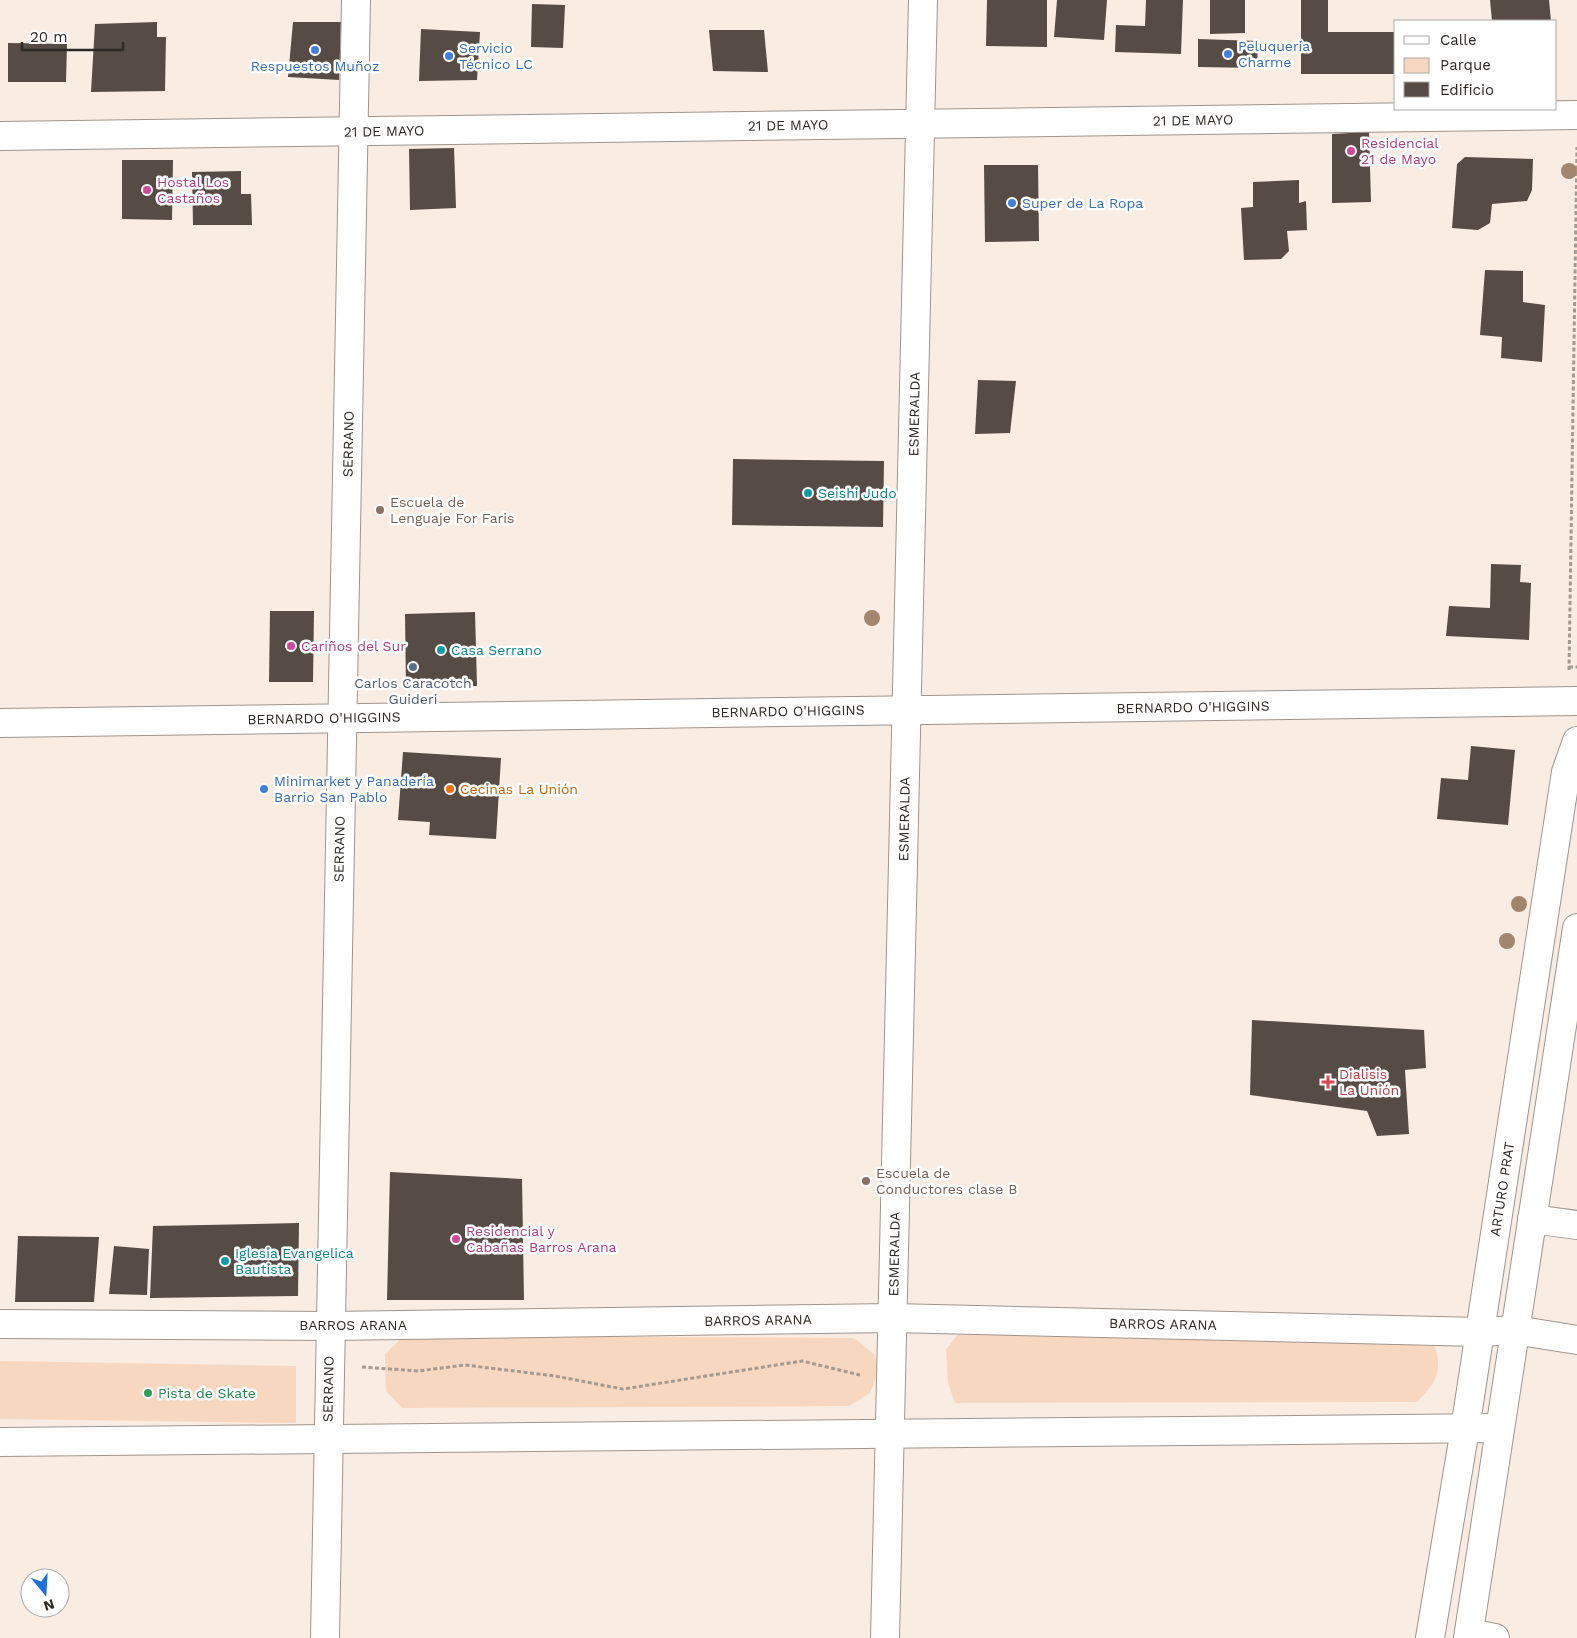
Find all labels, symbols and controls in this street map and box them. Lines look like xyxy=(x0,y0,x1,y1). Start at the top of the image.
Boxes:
scale bar xyxy=(22,20,124,52)
legend xyxy=(1394,20,1557,110)
text: 20 m xyxy=(30,28,68,46)
text: Calle xyxy=(1440,31,1477,49)
place label: Peluqueria Charme xyxy=(1238,38,1310,70)
place label: Servicio Técnico LC xyxy=(459,40,533,72)
marker: Respuestos Muñoz xyxy=(309,44,321,56)
marker: Peluqueria Charme xyxy=(1222,48,1234,60)
marker: Servicio Técnico LC xyxy=(443,50,455,62)
text: Parque xyxy=(1440,56,1491,74)
place label: Respuestos Muñoz xyxy=(251,58,379,74)
text: Edificio xyxy=(1440,81,1494,99)
street label: 21 DE MAYO xyxy=(1153,111,1233,129)
street label: 21 DE MAYO xyxy=(748,116,828,134)
street label: 21 DE MAYO xyxy=(344,122,424,140)
place label: Residencial 21 de Mayo xyxy=(1361,135,1439,167)
marker: Residencial 21 de Mayo xyxy=(1345,145,1357,157)
place label: Hostal Los Castaños xyxy=(157,174,229,206)
marker: Hostal Los Castaños xyxy=(141,184,153,196)
place label: Super de La Ropa xyxy=(1022,195,1143,211)
marker: Super de La Ropa xyxy=(1006,197,1018,209)
street label: ESMERALDA xyxy=(905,371,923,457)
street label: SERRANO xyxy=(339,411,357,477)
place label: Seishi Judo xyxy=(818,485,897,501)
marker: Seishi Judo xyxy=(802,487,814,499)
place label: Escuela de Lenguaje For Faris xyxy=(390,494,514,526)
marker: Escuela de Lenguaje For Faris xyxy=(374,504,386,516)
place label: Cariños del Sur xyxy=(301,638,406,654)
marker: Cariños del Sur xyxy=(285,640,297,652)
place label: Casa Serrano xyxy=(451,642,542,658)
marker: Casa Serrano xyxy=(435,644,447,656)
marker: Carlos Caracotch Guideri xyxy=(407,661,419,673)
place label: Carlos Caracotch Guideri xyxy=(354,675,472,707)
street label: BERNARDO O'HIGGINS xyxy=(1116,698,1270,716)
street label: BERNARDO O'HIGGINS xyxy=(711,702,865,720)
street label: BERNARDO O'HIGGINS xyxy=(247,709,401,727)
place label: Minimarket y Panadería Barrio San Pablo xyxy=(274,773,434,805)
street label: ESMERALDA xyxy=(895,776,913,862)
place label: Cecinas La Unión xyxy=(460,781,578,797)
marker: Minimarket y Panadería Barrio San Pablo xyxy=(258,783,270,795)
marker: Cecinas La Unión xyxy=(444,783,456,795)
street label: SERRANO xyxy=(330,816,348,882)
place label: Dialisis La Unión xyxy=(1339,1066,1399,1098)
marker: Dialisis La Unión xyxy=(1321,1075,1335,1089)
street label: ARTURO PRAT xyxy=(1487,1140,1517,1237)
place label: Escuela de Conductores clase B xyxy=(876,1165,1017,1197)
marker: Escuela de Conductores clase B xyxy=(860,1175,872,1187)
street label: ESMERALDA xyxy=(885,1211,903,1297)
place label: Residencial y Cabañas Barros Arana xyxy=(466,1223,617,1255)
marker: Residencial y Cabañas Barros Arana xyxy=(450,1233,462,1245)
place label: Iglesia Evangelica Bautista xyxy=(235,1245,354,1277)
marker: Iglesia Evangelica Bautista xyxy=(219,1255,231,1267)
street label: BARROS ARANA xyxy=(704,1311,812,1329)
street label: BARROS ARANA xyxy=(1109,1315,1217,1333)
street label: BARROS ARANA xyxy=(299,1317,407,1333)
street label: SERRANO xyxy=(319,1356,337,1422)
place label: Pista de Skate xyxy=(158,1385,256,1401)
marker: Pista de Skate xyxy=(142,1387,154,1399)
north arrow xyxy=(20,1568,70,1618)
text: N xyxy=(42,1596,56,1615)

